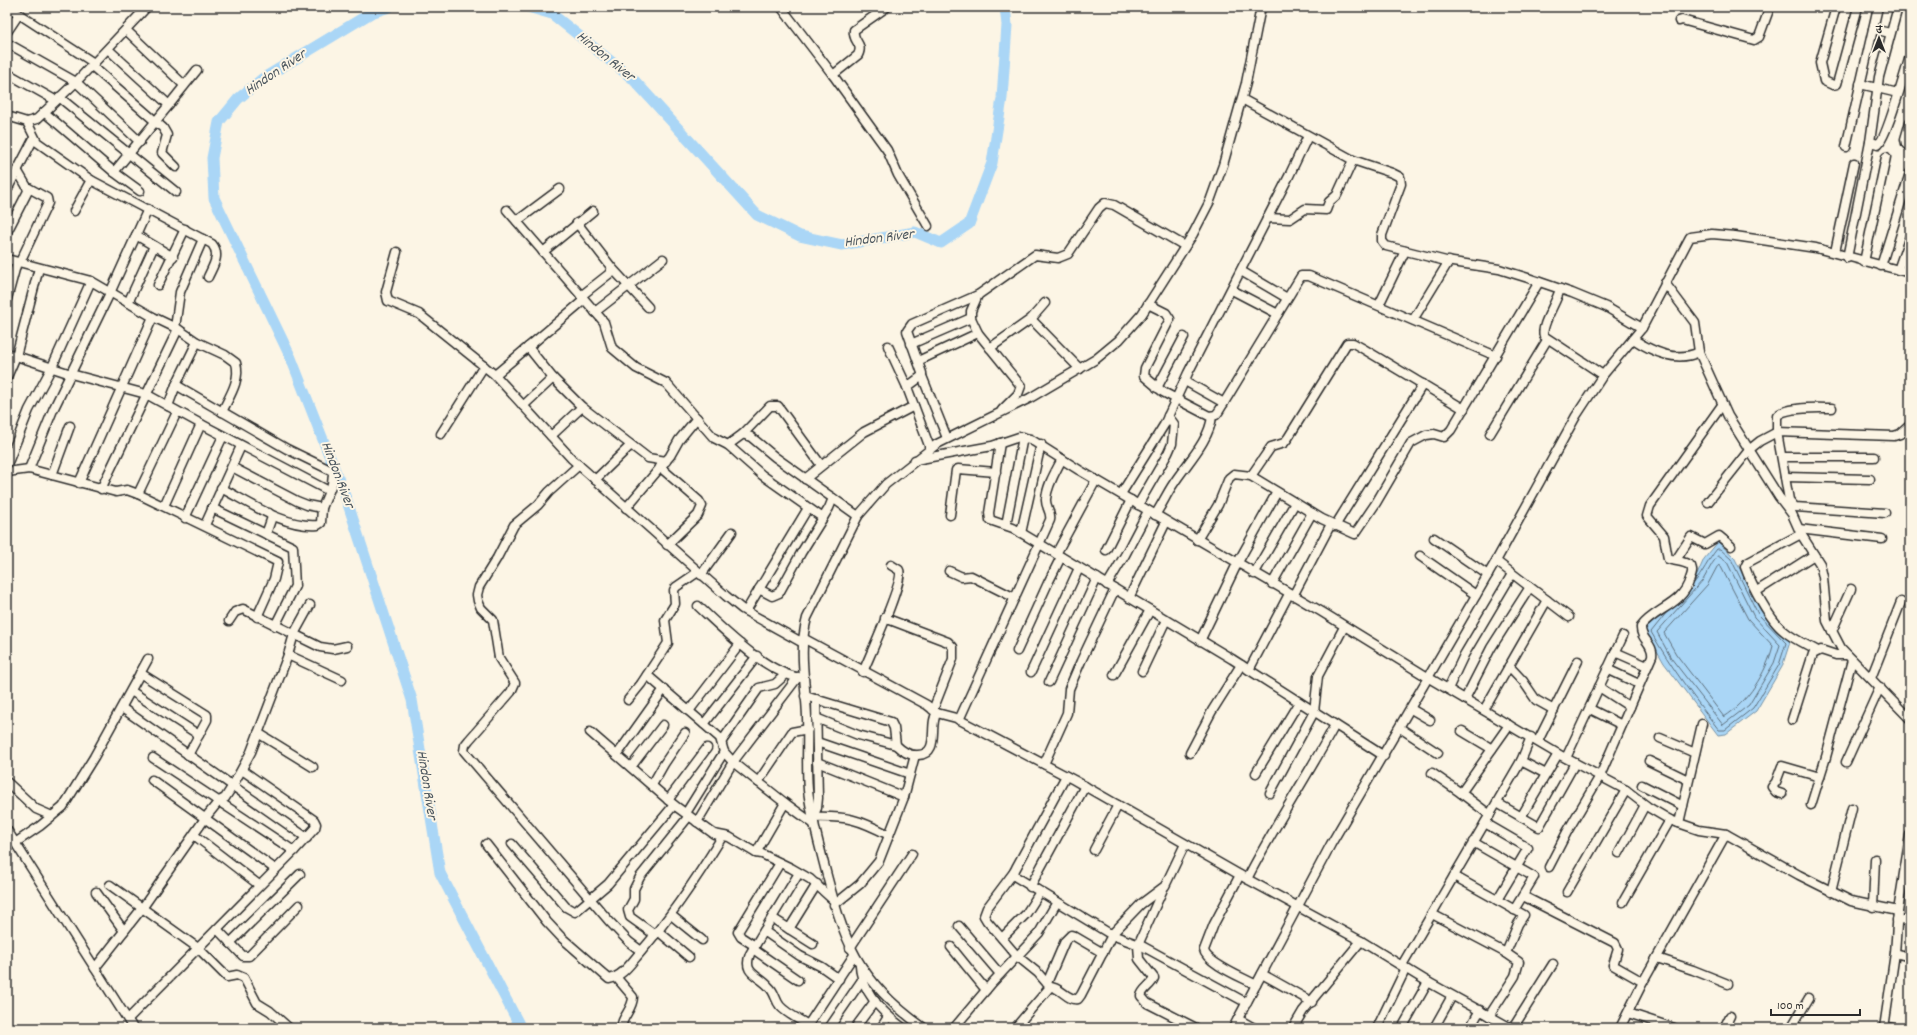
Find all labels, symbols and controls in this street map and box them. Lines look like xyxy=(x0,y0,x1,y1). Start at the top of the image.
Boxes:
north arrow xyxy=(1859,18,1899,58)
text: उ xyxy=(1875,22,1883,38)
water label: Hindon River xyxy=(571,26,640,88)
water label: Hindon River xyxy=(241,44,312,102)
water label: Hindon River xyxy=(843,224,916,254)
water label: Hindon River xyxy=(314,438,360,513)
water label: Hindon River xyxy=(410,749,443,823)
scale bar xyxy=(1771,991,1860,1017)
text: 100 m xyxy=(1777,998,1804,1015)

